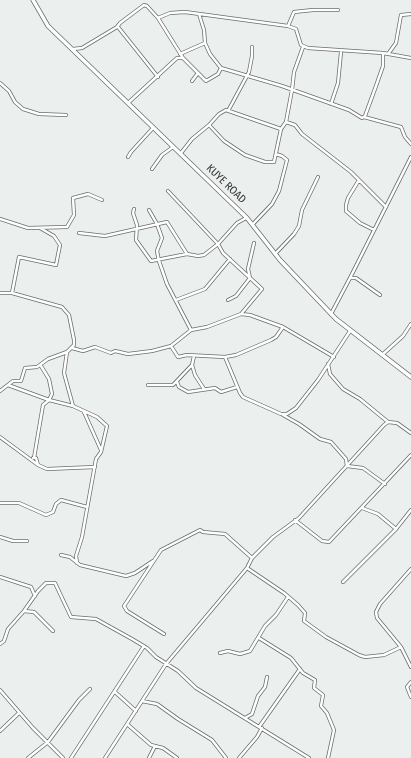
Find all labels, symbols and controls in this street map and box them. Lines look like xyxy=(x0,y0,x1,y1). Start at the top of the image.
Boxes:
street label: KUYE ROAD xyxy=(203,162,249,206)

